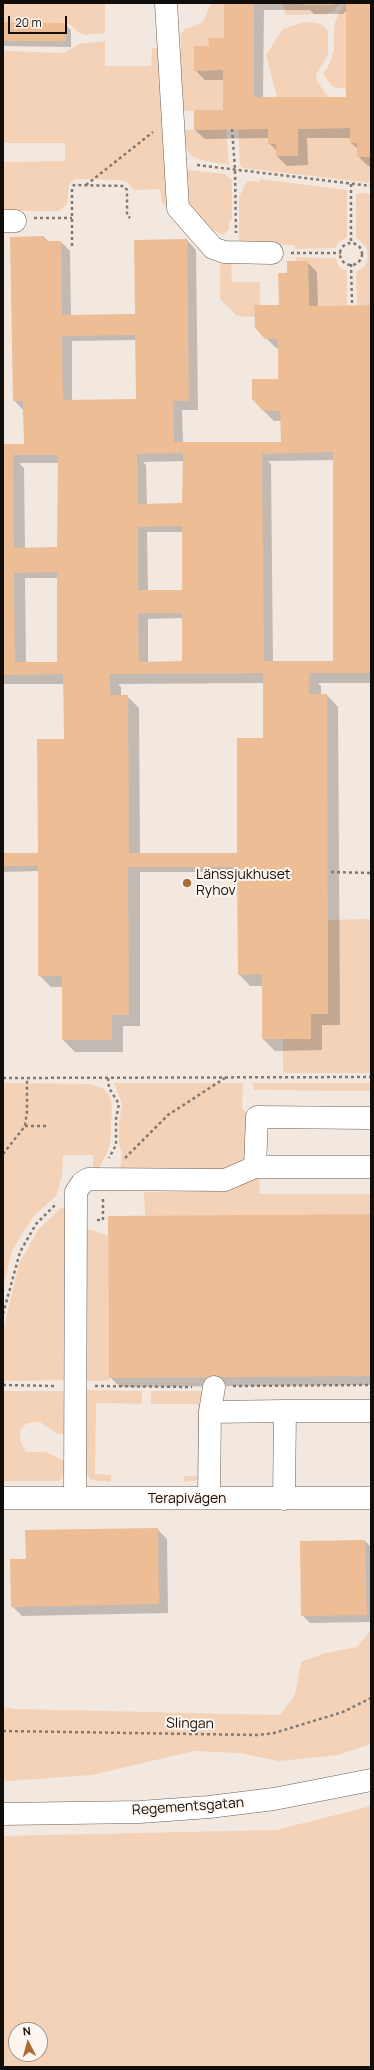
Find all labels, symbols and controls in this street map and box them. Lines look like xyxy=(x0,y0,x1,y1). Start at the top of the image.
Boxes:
scale bar xyxy=(10,8,69,34)
text: 20 m xyxy=(15,14,42,31)
place label: Länssjukhuset Ryhov xyxy=(196,867,290,900)
marker: Länssjukhuset Ryhov xyxy=(181,877,193,889)
street label: Terapivägen xyxy=(148,1491,226,1507)
street label: Slingan xyxy=(166,1715,214,1733)
street label: Regementsgatan xyxy=(131,1795,245,1819)
north arrow xyxy=(8,2022,48,2062)
text: N xyxy=(22,2023,32,2038)

